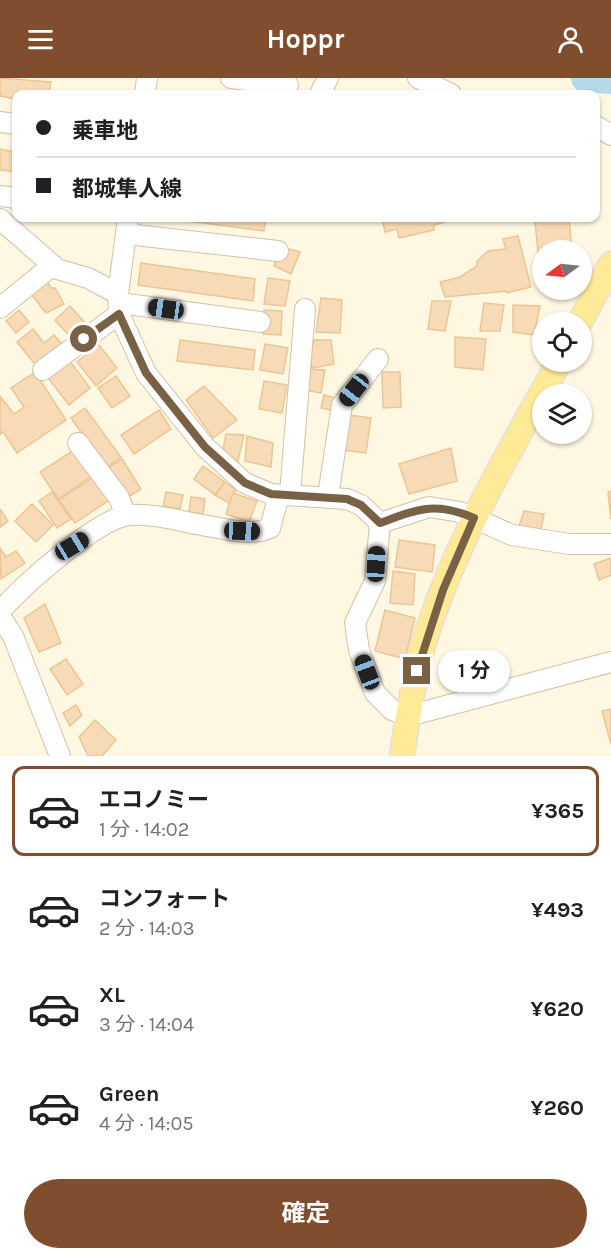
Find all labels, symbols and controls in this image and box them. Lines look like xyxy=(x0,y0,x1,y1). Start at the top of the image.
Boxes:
icon: menu xyxy=(24,23,57,56)
text: Hoppr xyxy=(267,23,344,55)
icon: person xyxy=(554,23,587,56)
text: 乗車地 xyxy=(72,118,138,144)
text: 都城隼人線 xyxy=(72,176,182,202)
north arrow xyxy=(532,240,592,300)
map controls xyxy=(532,240,592,444)
car xyxy=(147,298,185,320)
button: locate xyxy=(532,312,592,372)
route start xyxy=(70,325,97,352)
car xyxy=(336,370,372,410)
button: layers xyxy=(532,384,592,444)
car xyxy=(224,521,260,541)
car xyxy=(52,529,92,563)
car xyxy=(366,546,386,582)
callout: 1 分 xyxy=(438,650,510,692)
car xyxy=(352,652,382,692)
route end xyxy=(403,657,430,684)
text: 1 分 xyxy=(458,659,490,682)
icon: car xyxy=(27,784,81,838)
text: エコノミー xyxy=(99,787,209,813)
text: ¥365 xyxy=(531,798,584,824)
text: 1 分 · 14:02 xyxy=(99,818,189,841)
icon: car xyxy=(27,883,81,937)
text: コンフォート xyxy=(99,886,230,912)
text: ¥493 xyxy=(531,897,584,923)
text: 2 分 · 14:03 xyxy=(99,917,194,940)
icon: car xyxy=(27,982,81,1036)
text: XL xyxy=(99,982,125,1008)
text: ¥620 xyxy=(531,996,584,1022)
text: 3 分 · 14:04 xyxy=(99,1013,194,1036)
icon: car xyxy=(27,1081,81,1135)
text: Green xyxy=(99,1081,160,1107)
text: ¥260 xyxy=(531,1095,584,1121)
text: 4 分 · 14:05 xyxy=(99,1112,194,1135)
button: 確定 xyxy=(24,1179,587,1248)

